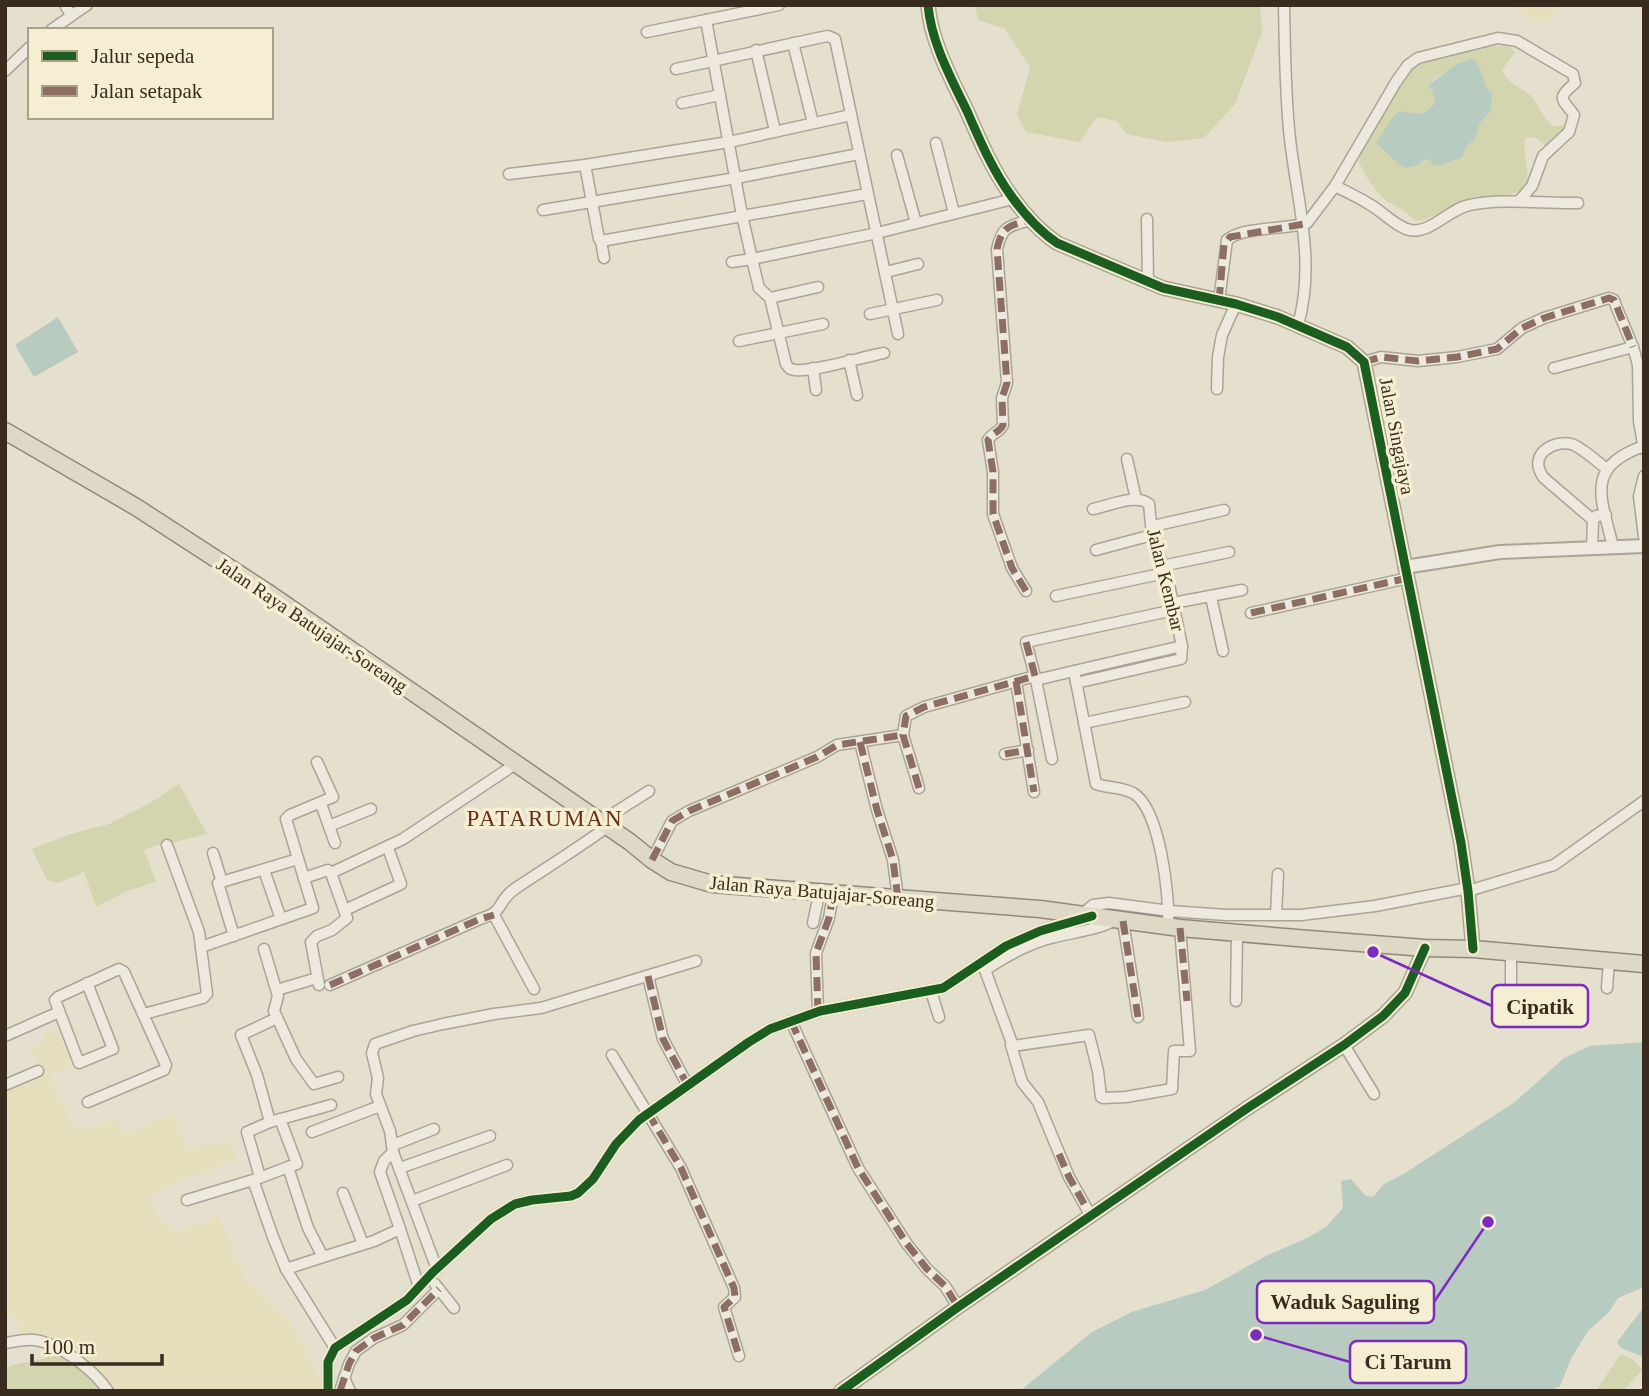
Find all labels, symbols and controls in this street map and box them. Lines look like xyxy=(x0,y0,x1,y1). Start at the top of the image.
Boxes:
legend xyxy=(28,28,273,119)
text: Jalur sepeda xyxy=(91,44,195,68)
text: Jalan setapak xyxy=(91,79,203,103)
street label: Jalan Singajaya xyxy=(1375,376,1419,497)
street label: Jalan Kembar xyxy=(1143,527,1189,634)
street label: Jalan Raya Batujajar-Soreang xyxy=(213,553,412,697)
district label: PATARUMAN xyxy=(466,806,624,831)
street label: Jalan Raya Batujajar-Soreang xyxy=(709,872,936,912)
callout: Cipatik xyxy=(1492,985,1588,1027)
text: Cipatik xyxy=(1506,995,1574,1019)
callout: Waduk Saguling xyxy=(1257,1281,1434,1323)
text: Waduk Saguling xyxy=(1271,1290,1420,1314)
scale bar xyxy=(32,1322,161,1366)
text: 100 m xyxy=(42,1335,95,1359)
callout: Ci Tarum xyxy=(1350,1341,1466,1383)
text: Ci Tarum xyxy=(1365,1350,1452,1374)

